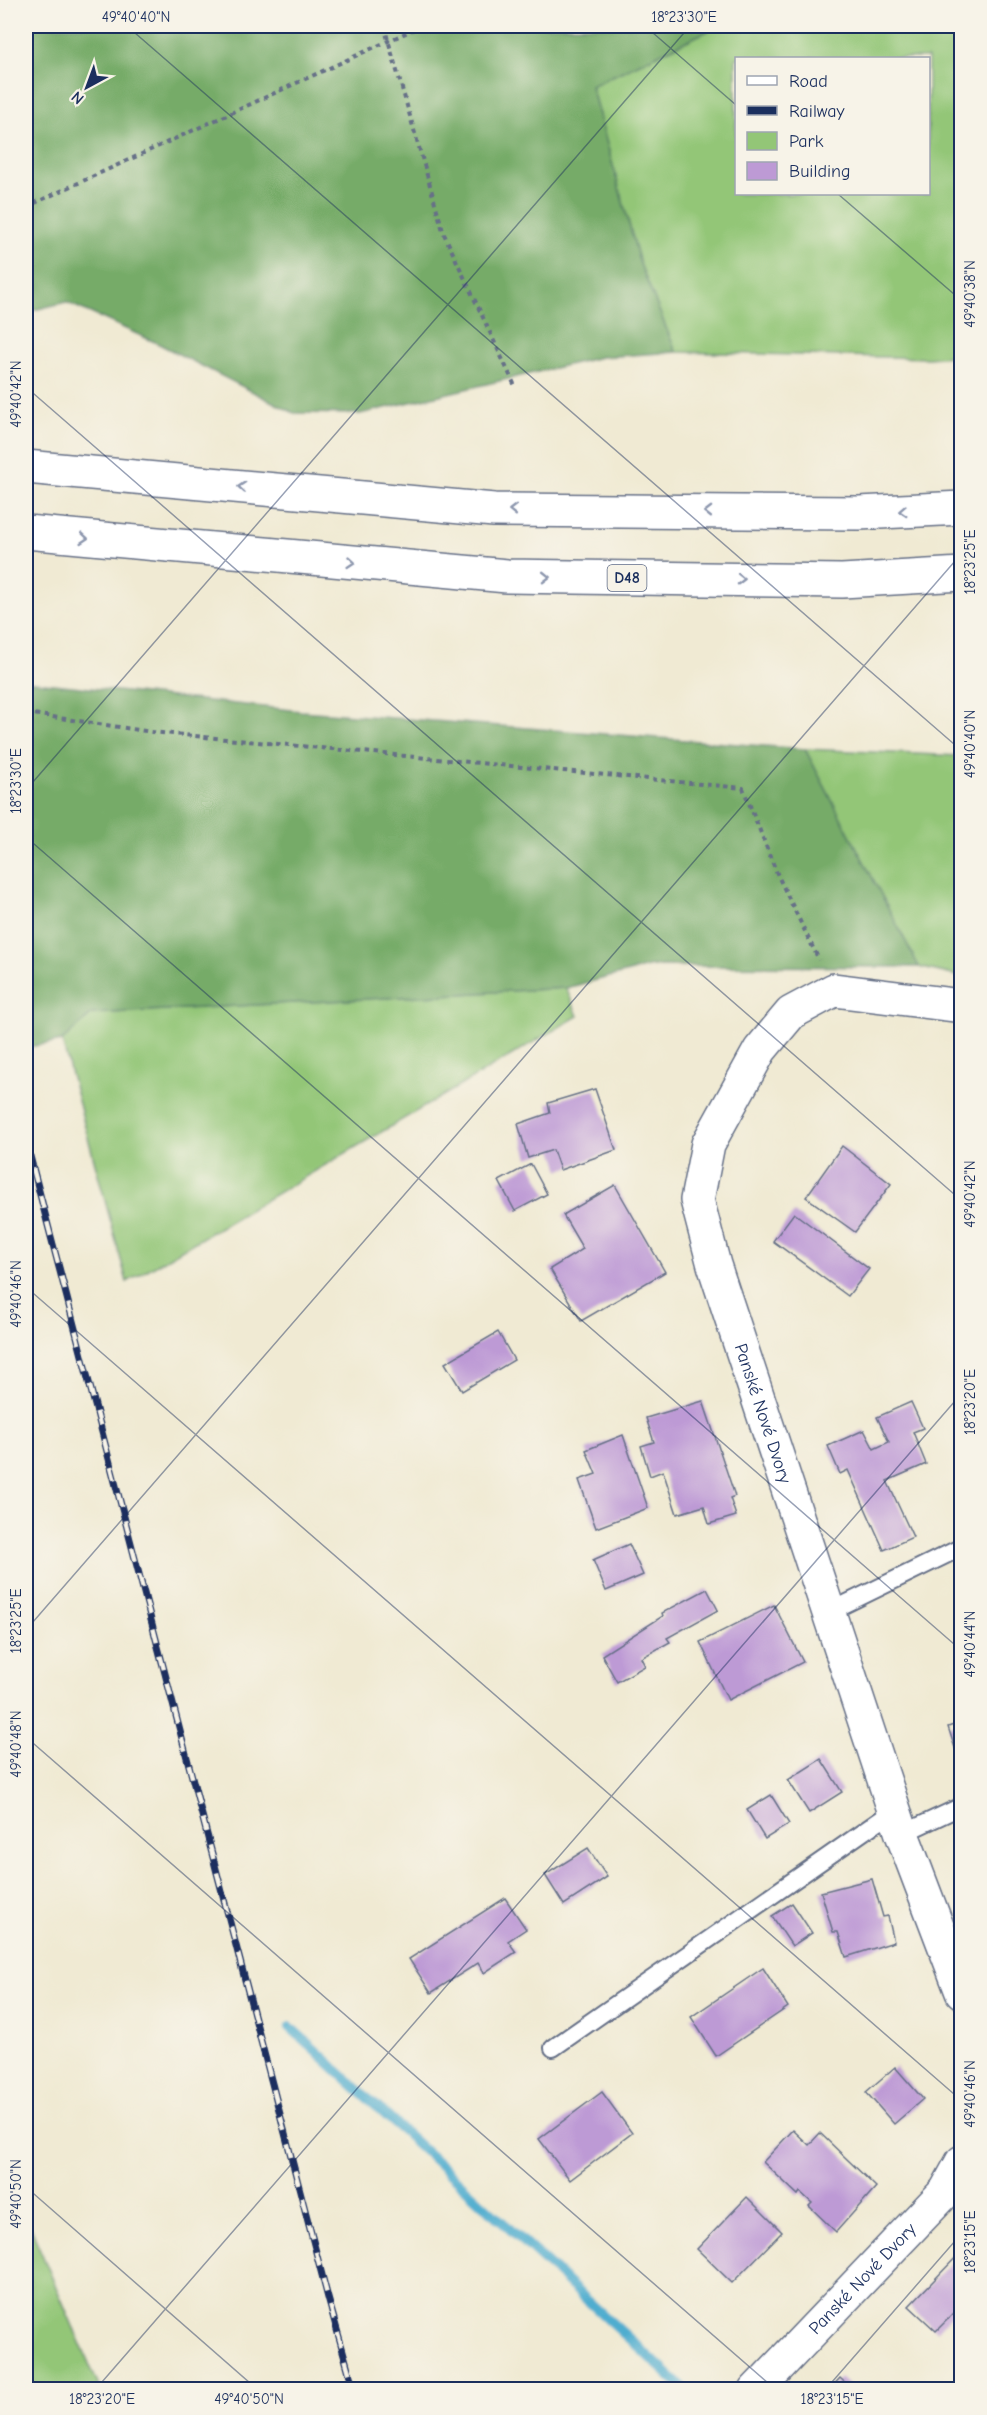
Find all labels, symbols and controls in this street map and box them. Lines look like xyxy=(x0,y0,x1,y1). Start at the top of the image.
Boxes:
text: 49°40'40"N xyxy=(102,8,170,26)
text: 18°23'30"E xyxy=(651,8,717,26)
north arrow xyxy=(57,57,117,117)
legend xyxy=(735,57,930,195)
text: Road xyxy=(789,71,828,92)
text: N xyxy=(68,87,88,108)
text: Railway xyxy=(789,101,846,122)
text: Park xyxy=(789,131,824,152)
text: Building xyxy=(789,161,851,182)
text: 49°40'38"N xyxy=(961,260,979,328)
text: 49°40'42"N xyxy=(7,360,25,428)
one-way arrow xyxy=(238,481,247,494)
one-way arrow xyxy=(509,504,518,516)
one-way arrow xyxy=(899,504,908,517)
one-way arrow xyxy=(704,506,713,518)
text: 18°23'25"E xyxy=(961,530,979,594)
one-way arrow xyxy=(79,531,88,544)
one-way arrow xyxy=(347,555,356,568)
road number: D48 xyxy=(608,565,646,591)
one-way arrow xyxy=(541,570,550,583)
one-way arrow xyxy=(736,573,745,585)
text: 49°40'40"N xyxy=(961,710,979,778)
text: 18°23'30"E xyxy=(7,748,25,814)
text: 49°40'42"N xyxy=(961,1160,979,1228)
text: 49°40'46"N xyxy=(7,1260,25,1328)
street label: Panské Nové Dvory xyxy=(730,1341,796,1487)
text: 18°23'20"E xyxy=(961,1369,979,1435)
text: 18°23'25"E xyxy=(7,1589,25,1653)
text: 49°40'44"N xyxy=(961,1611,979,1677)
text: 49°40'48"N xyxy=(7,1710,25,1778)
text: 49°40'46"N xyxy=(961,2060,979,2128)
text: 49°40'50"N xyxy=(7,2159,25,2229)
text: 18°23'15"E xyxy=(961,2211,979,2274)
street label: Panské Nové Dvory xyxy=(804,2218,921,2339)
text: 18°23'20"E xyxy=(69,2390,135,2408)
text: 49°40'50"N xyxy=(214,2390,284,2408)
text: 18°23'15"E xyxy=(801,2390,864,2408)

